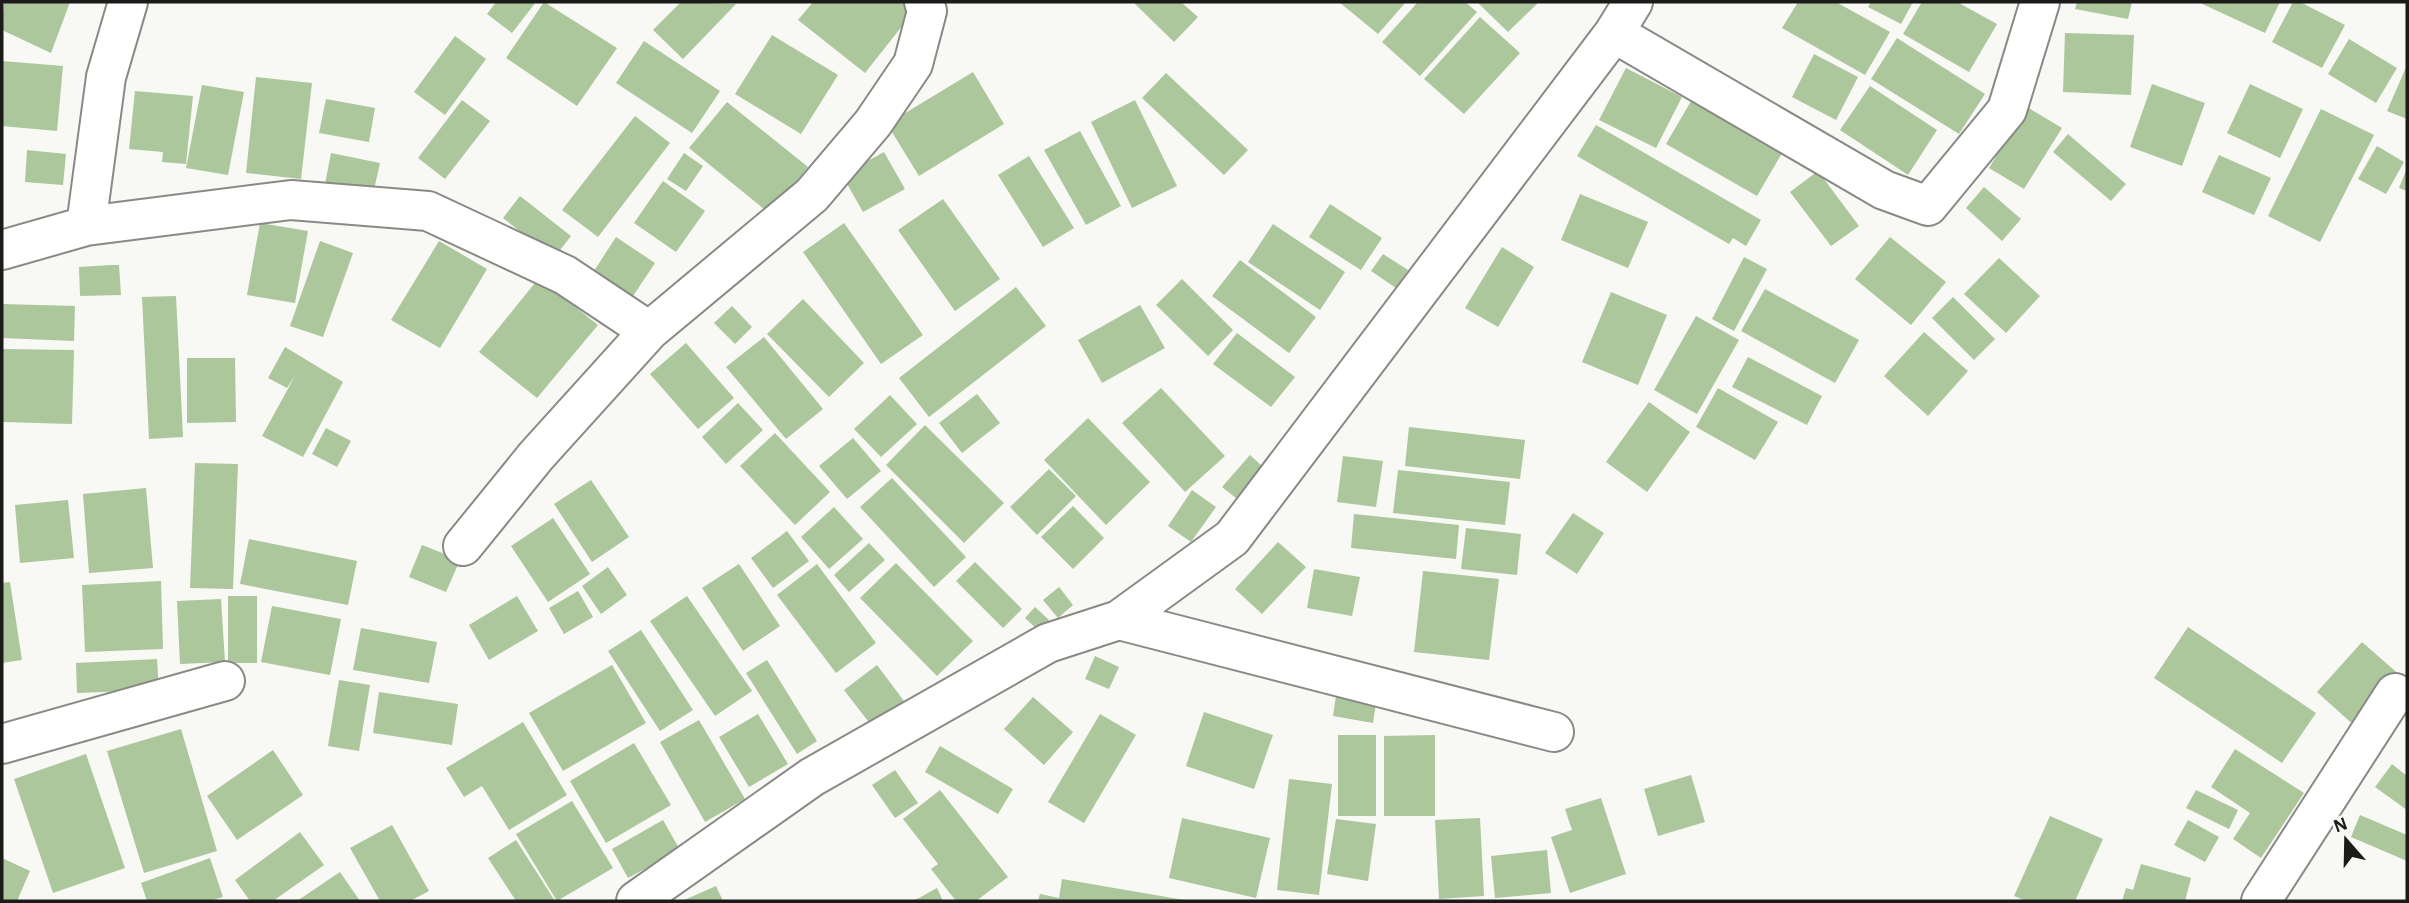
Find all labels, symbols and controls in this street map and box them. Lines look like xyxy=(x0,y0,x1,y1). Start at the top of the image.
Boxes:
north arrow xyxy=(2311,805,2381,875)
text: N xyxy=(2331,814,2350,837)

